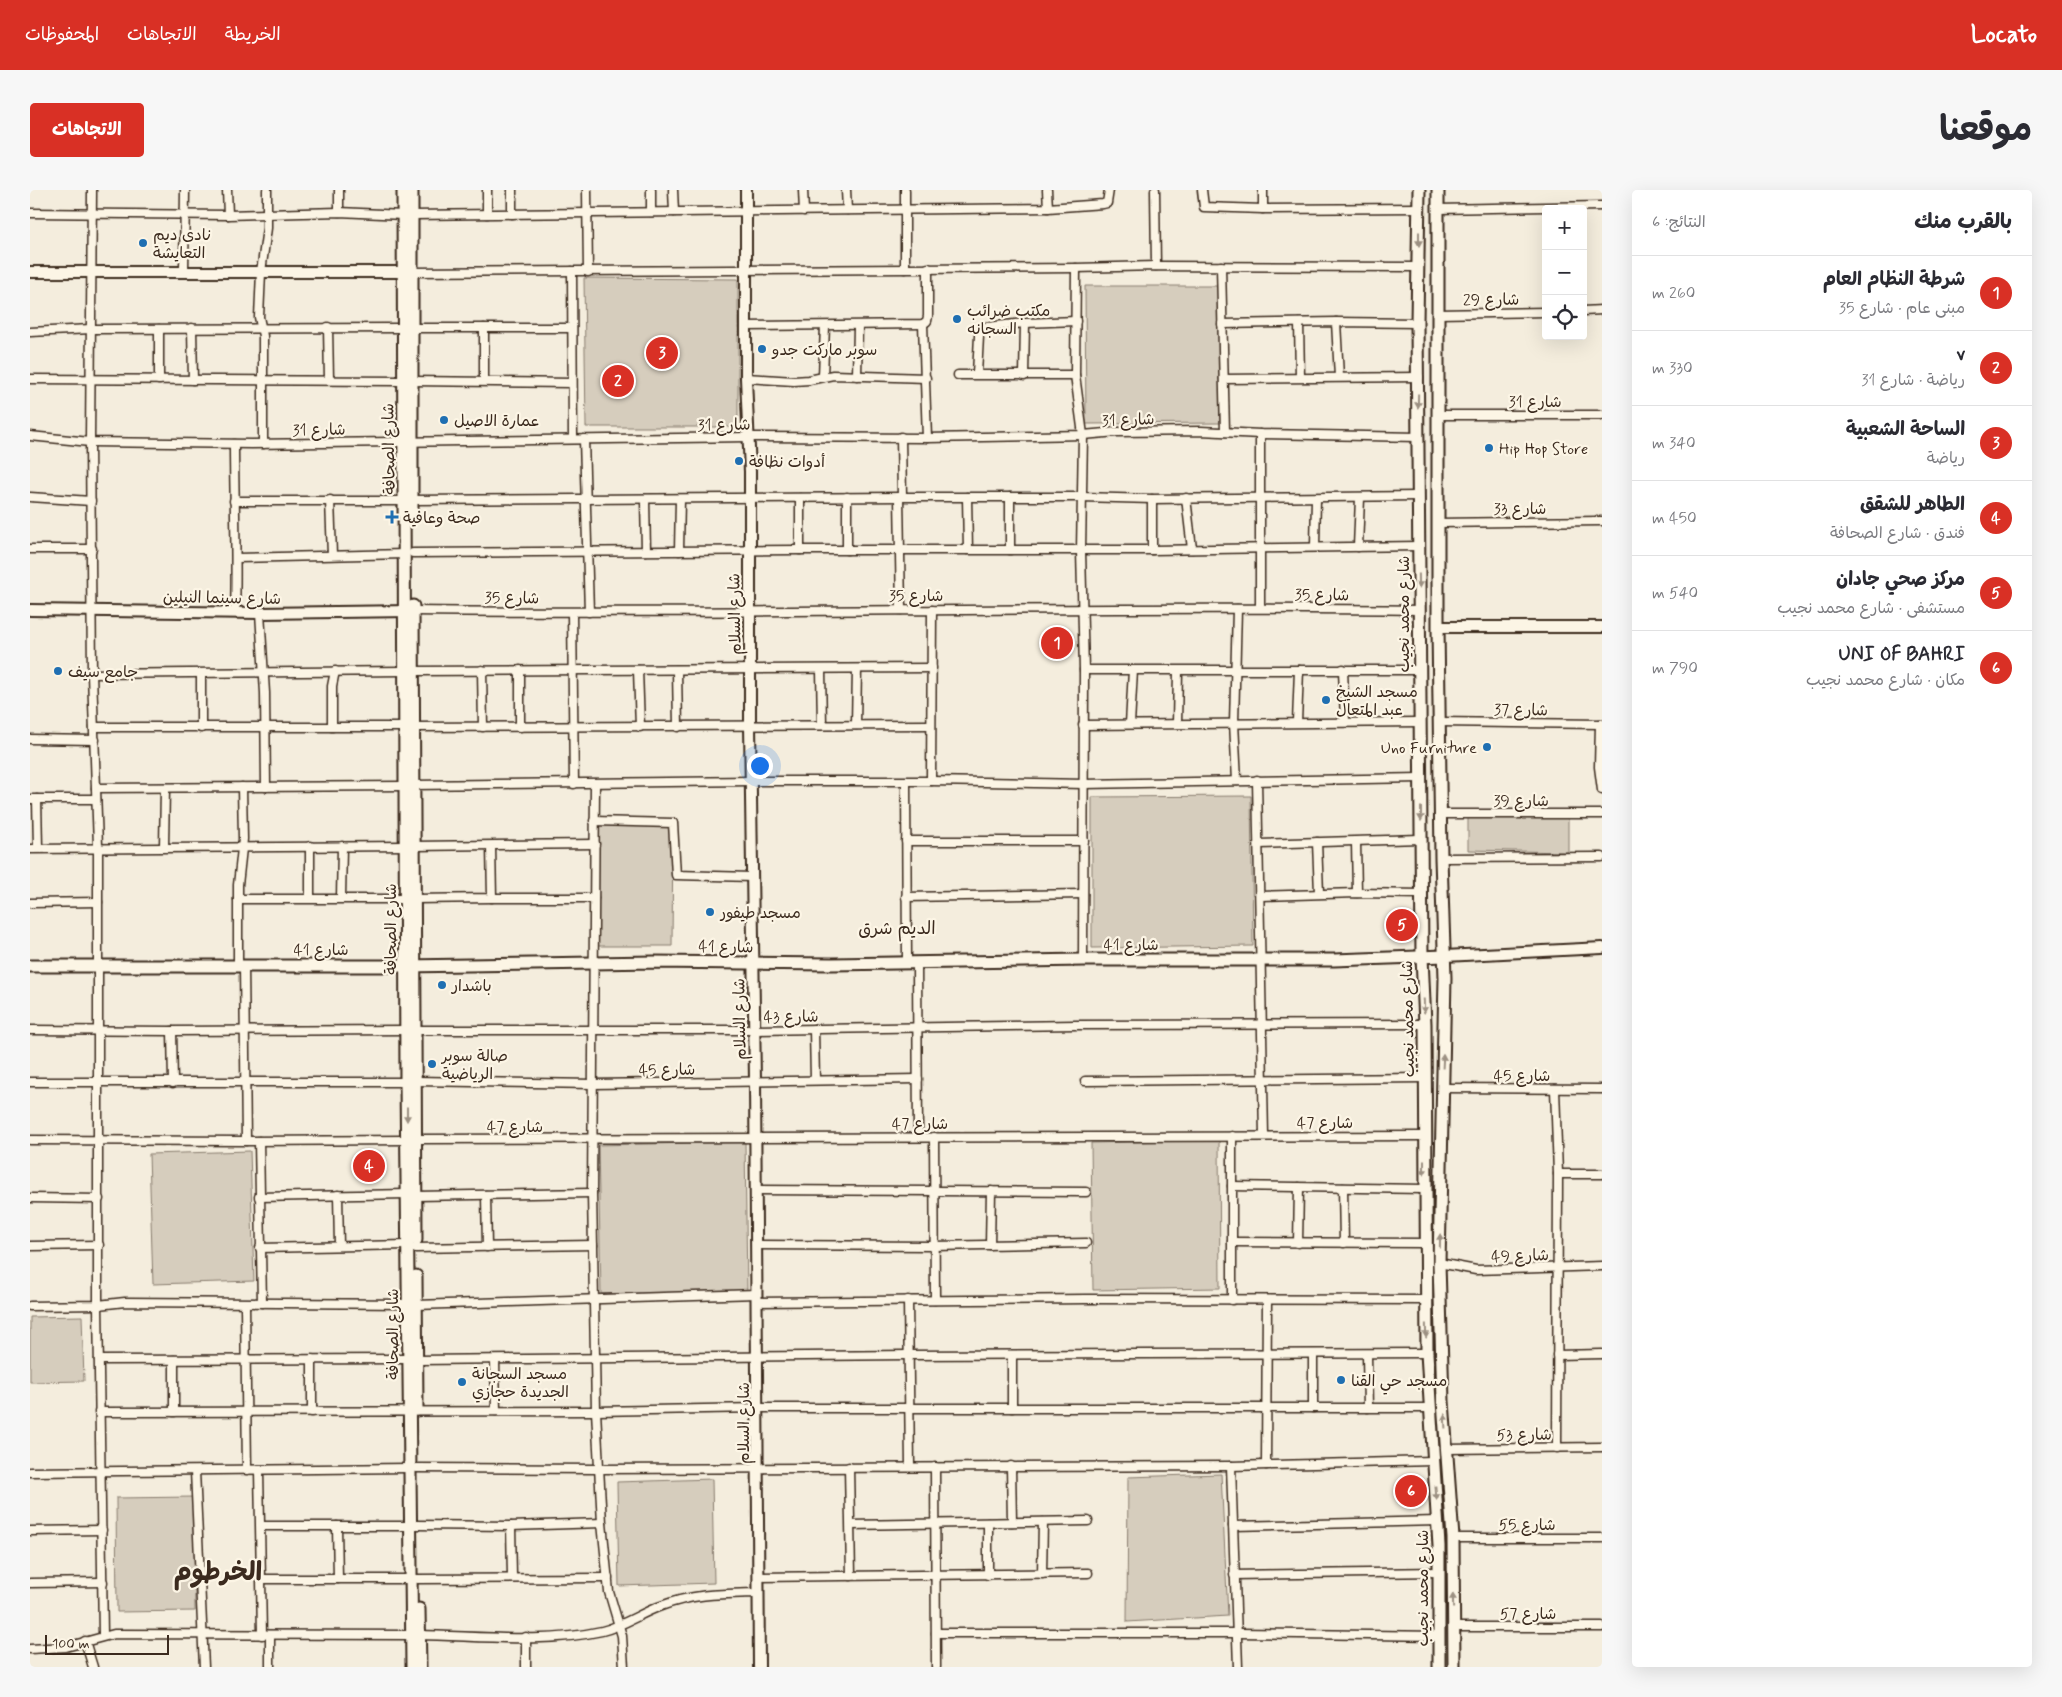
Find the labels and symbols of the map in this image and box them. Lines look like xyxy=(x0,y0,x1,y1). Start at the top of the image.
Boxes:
place label: نادى ديم التعايشة xyxy=(153,225,212,264)
one-way arrow xyxy=(1415,231,1423,247)
marker: نادى ديم التعايشة xyxy=(137,237,149,249)
street label: شارع 29 xyxy=(1463,290,1519,311)
place label: مكتب ضرائب السجانه xyxy=(967,301,1050,340)
marker: مكتب ضرائب السجانه xyxy=(951,313,963,325)
pin: 3 xyxy=(646,334,678,372)
place label: سوبر ماركت جدو xyxy=(771,340,877,361)
marker: سوبر ماركت جدو xyxy=(756,343,768,355)
pin: 2 xyxy=(602,362,634,400)
street label: شارع 31 xyxy=(1508,392,1562,413)
one-way arrow xyxy=(1414,393,1422,409)
street label: شارع الصحافة xyxy=(378,403,401,495)
street label: شارع 31 xyxy=(1101,409,1155,432)
place label: عمارة الاصيل xyxy=(454,411,540,432)
marker: عمارة الاصيل xyxy=(438,414,450,426)
street label: شارع 31 xyxy=(697,415,751,436)
street label: شارع 31 xyxy=(292,420,346,441)
place label: Hip Hop Store xyxy=(1499,439,1588,460)
marker: Hip Hop Store xyxy=(1483,442,1495,454)
place label: أدوات نظافة xyxy=(749,452,825,473)
marker: أدوات نظافة xyxy=(733,455,745,467)
street label: شارع 33 xyxy=(1494,499,1546,520)
place label: صحة وعافية xyxy=(403,508,480,529)
marker: صحة وعافية xyxy=(385,510,399,524)
street label: شارع محمد نجيب xyxy=(1394,556,1415,672)
street label: شارع السلام xyxy=(724,573,748,655)
one-way arrow xyxy=(1416,573,1424,589)
street label: شارع 35 xyxy=(1294,585,1350,606)
street label: شارع 35 xyxy=(889,586,943,607)
street label: شارع سينما النيلين xyxy=(163,587,281,610)
street label: شارع 35 xyxy=(484,588,540,609)
pin: 1 xyxy=(1041,624,1073,662)
place label: جامع سيف xyxy=(68,662,138,683)
marker: جامع سيف xyxy=(52,665,64,677)
place label: مسجد الشيخ عبد المتعال xyxy=(1336,682,1418,721)
marker: مسجد الشيخ عبد المتعال xyxy=(1320,694,1332,706)
street label: شارع 37 xyxy=(1494,700,1548,721)
place label: Uno Furniture xyxy=(1381,738,1477,759)
marker: Uno Furniture xyxy=(1481,741,1493,753)
your location xyxy=(747,753,773,779)
street label: شارع 39 xyxy=(1493,791,1549,812)
one-way arrow xyxy=(1417,806,1425,822)
street label: شارع الصحافة xyxy=(381,883,402,975)
place label: مسجد طيفور xyxy=(719,903,801,924)
marker: مسجد طيفور xyxy=(704,906,716,918)
pin: 5 xyxy=(1386,906,1418,944)
district label: الديم شرق xyxy=(858,917,936,942)
street label: شارع 41 xyxy=(1103,935,1159,956)
street label: شارع 41 xyxy=(698,937,754,958)
street label: شارع 41 xyxy=(293,940,349,961)
street label: شارع محمد نجيب xyxy=(1397,960,1420,1078)
place label: باشدار xyxy=(450,976,492,997)
street label: شارع السلام xyxy=(729,978,753,1060)
marker: باشدار xyxy=(436,979,448,991)
one-way arrow xyxy=(1420,998,1428,1014)
street label: شارع 43 xyxy=(763,1007,819,1028)
place label: صالة سوبر الرياضية xyxy=(440,1046,508,1085)
one-way arrow xyxy=(1439,1053,1447,1069)
marker: صالة سوبر الرياضية xyxy=(426,1058,438,1070)
street label: شارع 45 xyxy=(638,1060,696,1081)
street label: شارع 45 xyxy=(1494,1066,1550,1087)
one-way arrow xyxy=(403,1106,411,1122)
street label: شارع 47 xyxy=(1297,1113,1353,1134)
street label: شارع 47 xyxy=(892,1114,948,1135)
street label: شارع 47 xyxy=(487,1117,543,1138)
pin: 4 xyxy=(353,1147,385,1185)
one-way arrow xyxy=(1420,1161,1428,1177)
one-way arrow xyxy=(1436,1233,1444,1249)
street label: شارع 49 xyxy=(1491,1245,1549,1268)
street label: شارع الصحافة xyxy=(383,1288,404,1380)
one-way arrow xyxy=(1422,1323,1430,1339)
place label: مسجد السجانة الجديدة حجازي xyxy=(472,1364,569,1403)
place label: مسجد حي القنا xyxy=(1351,1371,1447,1395)
marker: مسجد حي القنا xyxy=(1335,1374,1347,1386)
marker: مسجد السجانة الجديدة حجازي xyxy=(456,1376,468,1388)
street label: شارع السلام xyxy=(734,1382,756,1464)
one-way arrow xyxy=(1440,1413,1448,1429)
street label: شارع 53 xyxy=(1496,1425,1552,1446)
pin: 6 xyxy=(1395,1472,1427,1510)
one-way arrow xyxy=(1432,1485,1440,1501)
street label: شارع 55 xyxy=(1498,1515,1556,1536)
street label: شارع محمد نجيب xyxy=(1413,1530,1434,1646)
district label: الخرطوم xyxy=(174,1556,262,1591)
one-way arrow xyxy=(1449,1593,1457,1609)
street label: شارع 57 xyxy=(1500,1604,1556,1625)
scale bar xyxy=(45,1632,169,1655)

